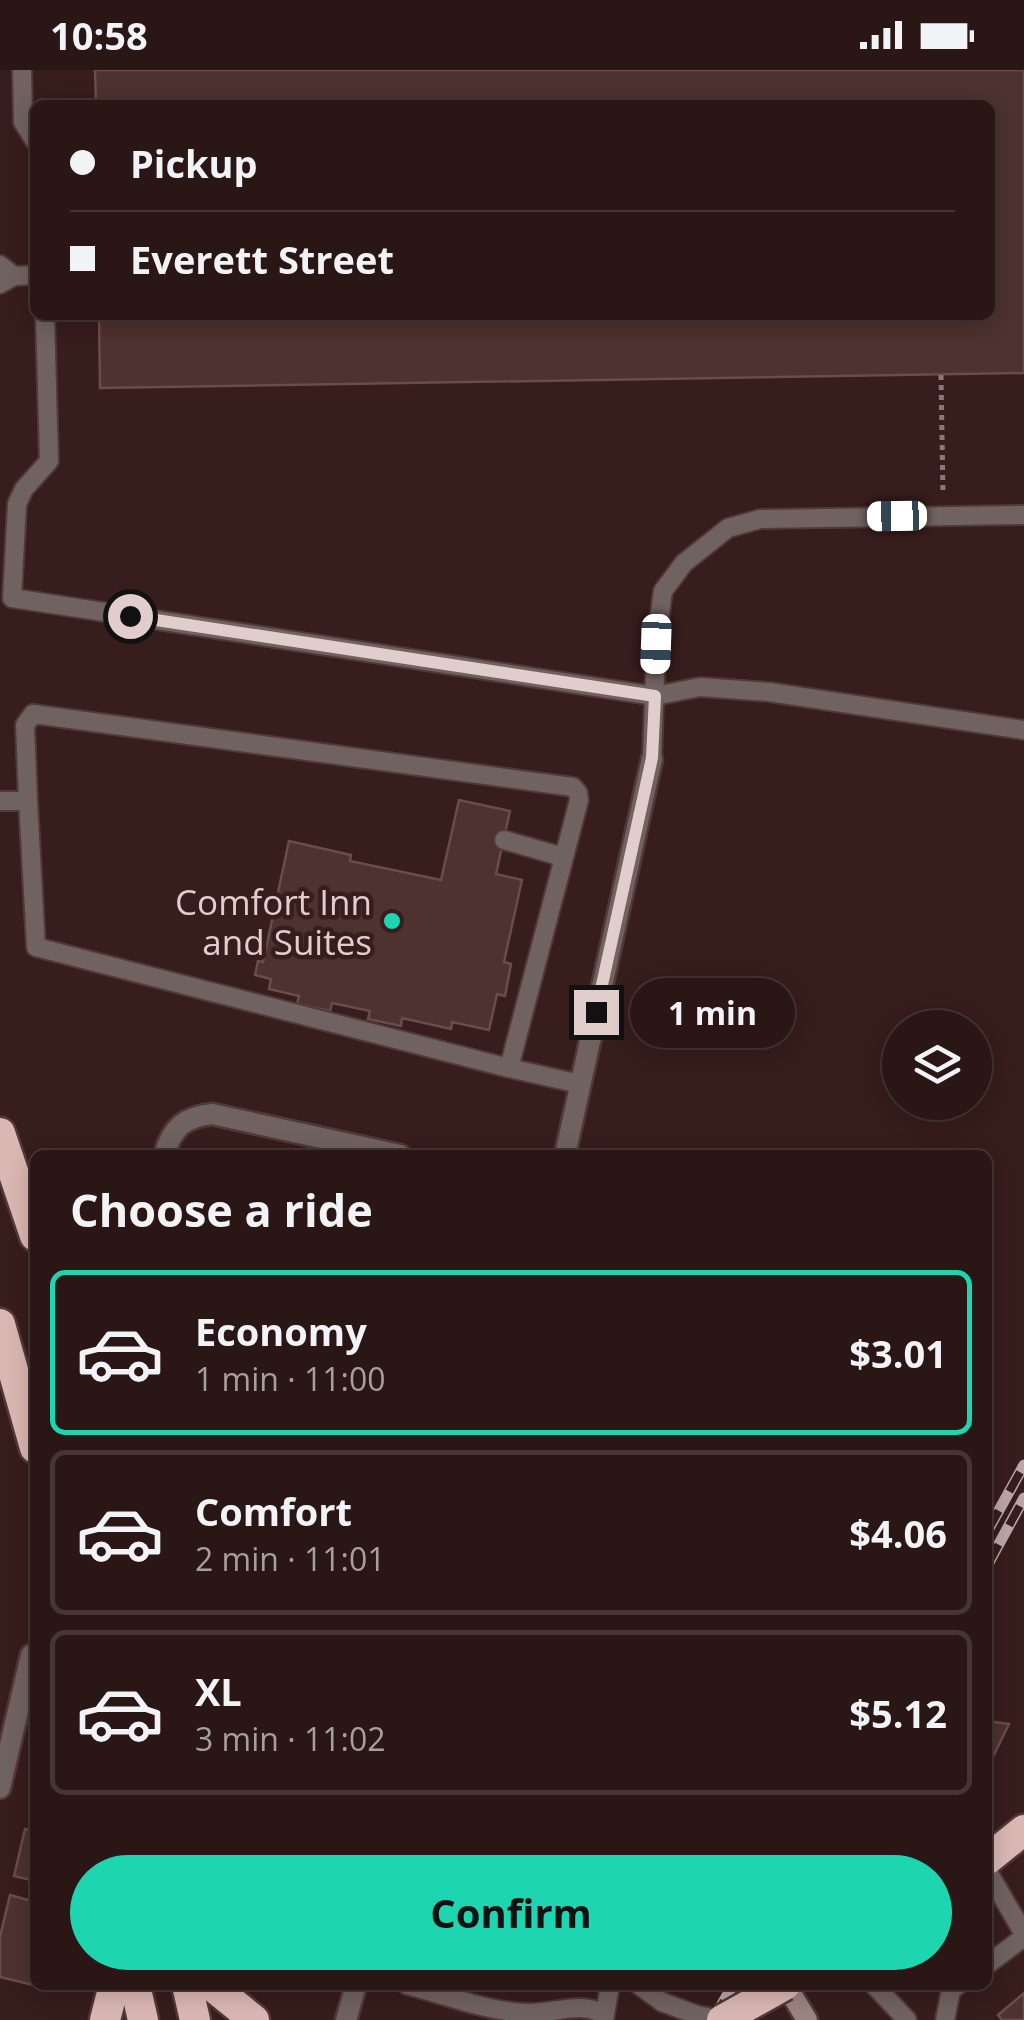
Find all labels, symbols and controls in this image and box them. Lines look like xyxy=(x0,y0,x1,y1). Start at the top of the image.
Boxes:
text: 10:58 xyxy=(50,9,148,61)
text: Pickup xyxy=(130,137,258,189)
text: Everett Street xyxy=(130,233,394,285)
car xyxy=(867,500,927,532)
route start xyxy=(108,594,153,639)
car xyxy=(640,613,672,675)
place label: Comfort Inn and Suites xyxy=(175,878,372,965)
marker: Comfort Inn and Suites xyxy=(381,910,403,932)
callout: 1 min xyxy=(631,977,796,1047)
route end xyxy=(574,990,619,1035)
text: 1 min xyxy=(668,991,757,1034)
map controls xyxy=(882,1010,992,1120)
button: layers xyxy=(882,1010,992,1120)
text: Choose a ride xyxy=(70,1179,373,1240)
text: Economy xyxy=(195,1305,367,1357)
icon: car xyxy=(75,1308,165,1398)
text: $3.01 xyxy=(849,1327,947,1379)
text: 1 min · 11:00 xyxy=(195,1357,386,1400)
text: Comfort xyxy=(195,1485,352,1537)
icon: car xyxy=(75,1488,165,1578)
text: $4.06 xyxy=(849,1507,947,1559)
text: 2 min · 11:01 xyxy=(195,1537,386,1580)
text: XL xyxy=(195,1665,242,1717)
icon: car xyxy=(75,1668,165,1758)
text: $5.12 xyxy=(849,1687,947,1739)
text: 3 min · 11:02 xyxy=(195,1717,386,1760)
button: Confirm xyxy=(70,1855,952,1970)

